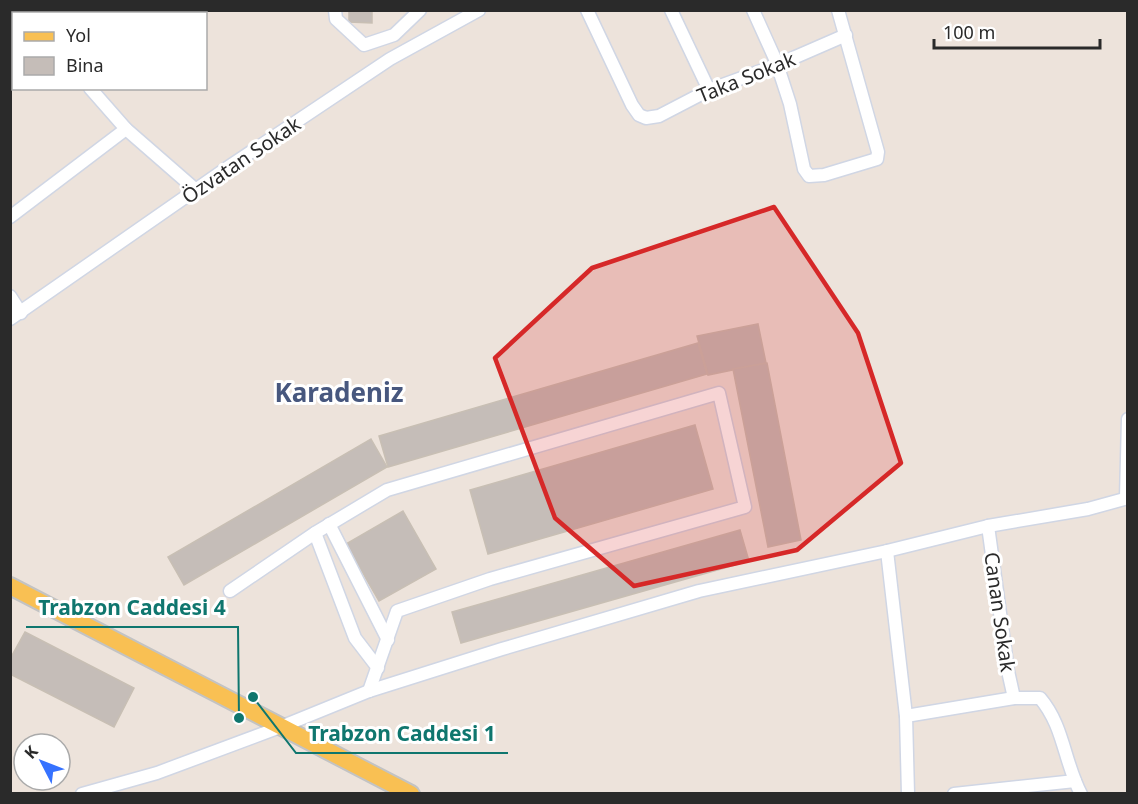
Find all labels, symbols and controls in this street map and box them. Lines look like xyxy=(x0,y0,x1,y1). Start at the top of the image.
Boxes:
legend xyxy=(12,12,207,90)
scale bar xyxy=(934,12,1100,50)
text: 100 m xyxy=(943,20,995,44)
text: Yol xyxy=(66,23,91,47)
street label: Taka Sokak xyxy=(693,45,799,109)
text: Bina xyxy=(66,53,104,77)
street label: Özvatan Sokak xyxy=(176,110,306,210)
district label: Karadeniz xyxy=(275,374,404,410)
street label: Canan Sokak xyxy=(978,550,1022,674)
callout: Trabzon Caddesi 4 xyxy=(26,588,238,627)
text: Trabzon Caddesi 4 xyxy=(38,593,226,621)
callout: Trabzon Caddesi 1 xyxy=(296,714,508,753)
text: Trabzon Caddesi 1 xyxy=(308,719,496,747)
north arrow xyxy=(12,732,72,792)
text: K xyxy=(19,740,43,763)

